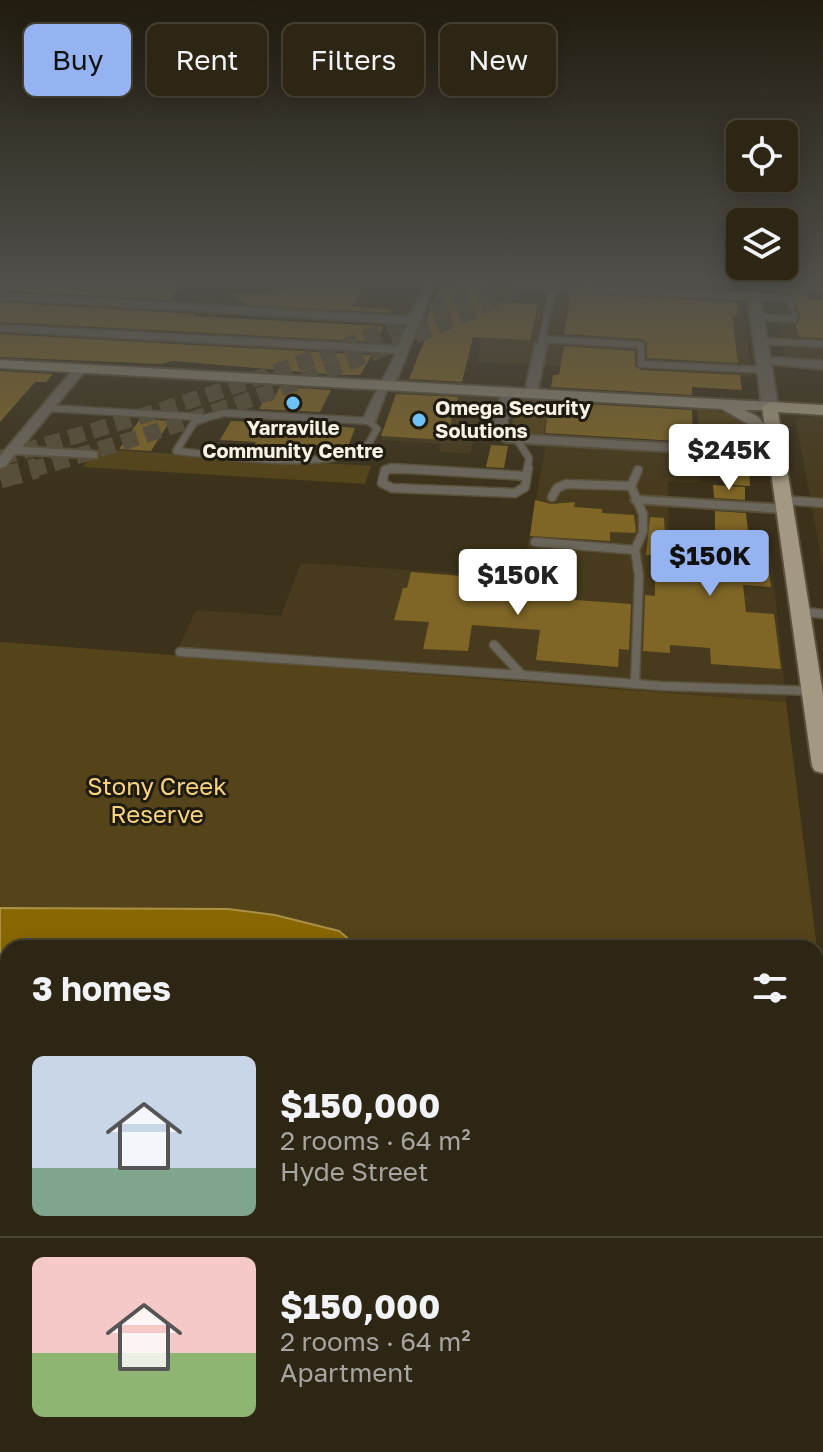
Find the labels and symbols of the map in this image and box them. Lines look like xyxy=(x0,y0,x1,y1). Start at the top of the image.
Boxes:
marker: Yarraville Community Centre xyxy=(284,394,302,412)
place label: Omega Security Solutions xyxy=(435,395,591,442)
marker: Omega Security Solutions xyxy=(410,411,428,429)
place label: Yarraville Community Centre xyxy=(202,415,384,462)
pin: $245K xyxy=(673,424,785,492)
pin: $150K xyxy=(654,530,766,598)
pin: $150K xyxy=(462,549,574,617)
park label: Stony Creek Reserve xyxy=(87,771,227,828)

